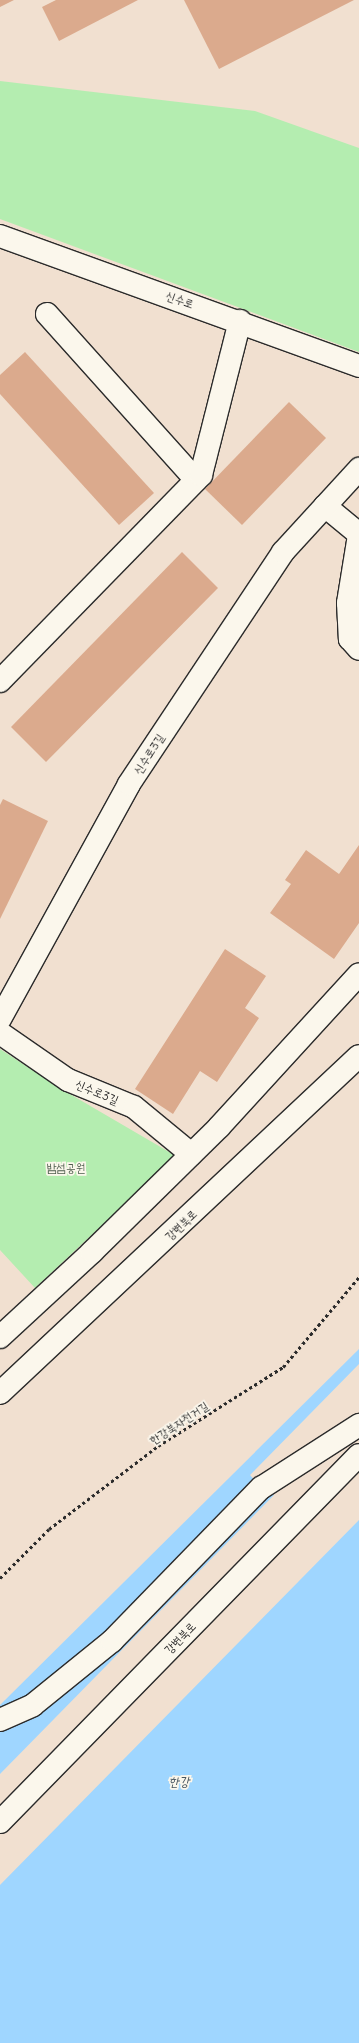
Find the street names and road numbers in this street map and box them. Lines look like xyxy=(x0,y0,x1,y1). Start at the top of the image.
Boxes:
street label: 신수로 xyxy=(164,288,196,312)
street label: 신수로3길 xyxy=(131,731,167,777)
street label: 신수로3길 xyxy=(73,1076,121,1108)
street label: 강변북로 xyxy=(162,1207,200,1243)
street label: 한강북자전거길 xyxy=(147,1399,211,1447)
street label: 강변북로 xyxy=(161,1619,199,1657)

